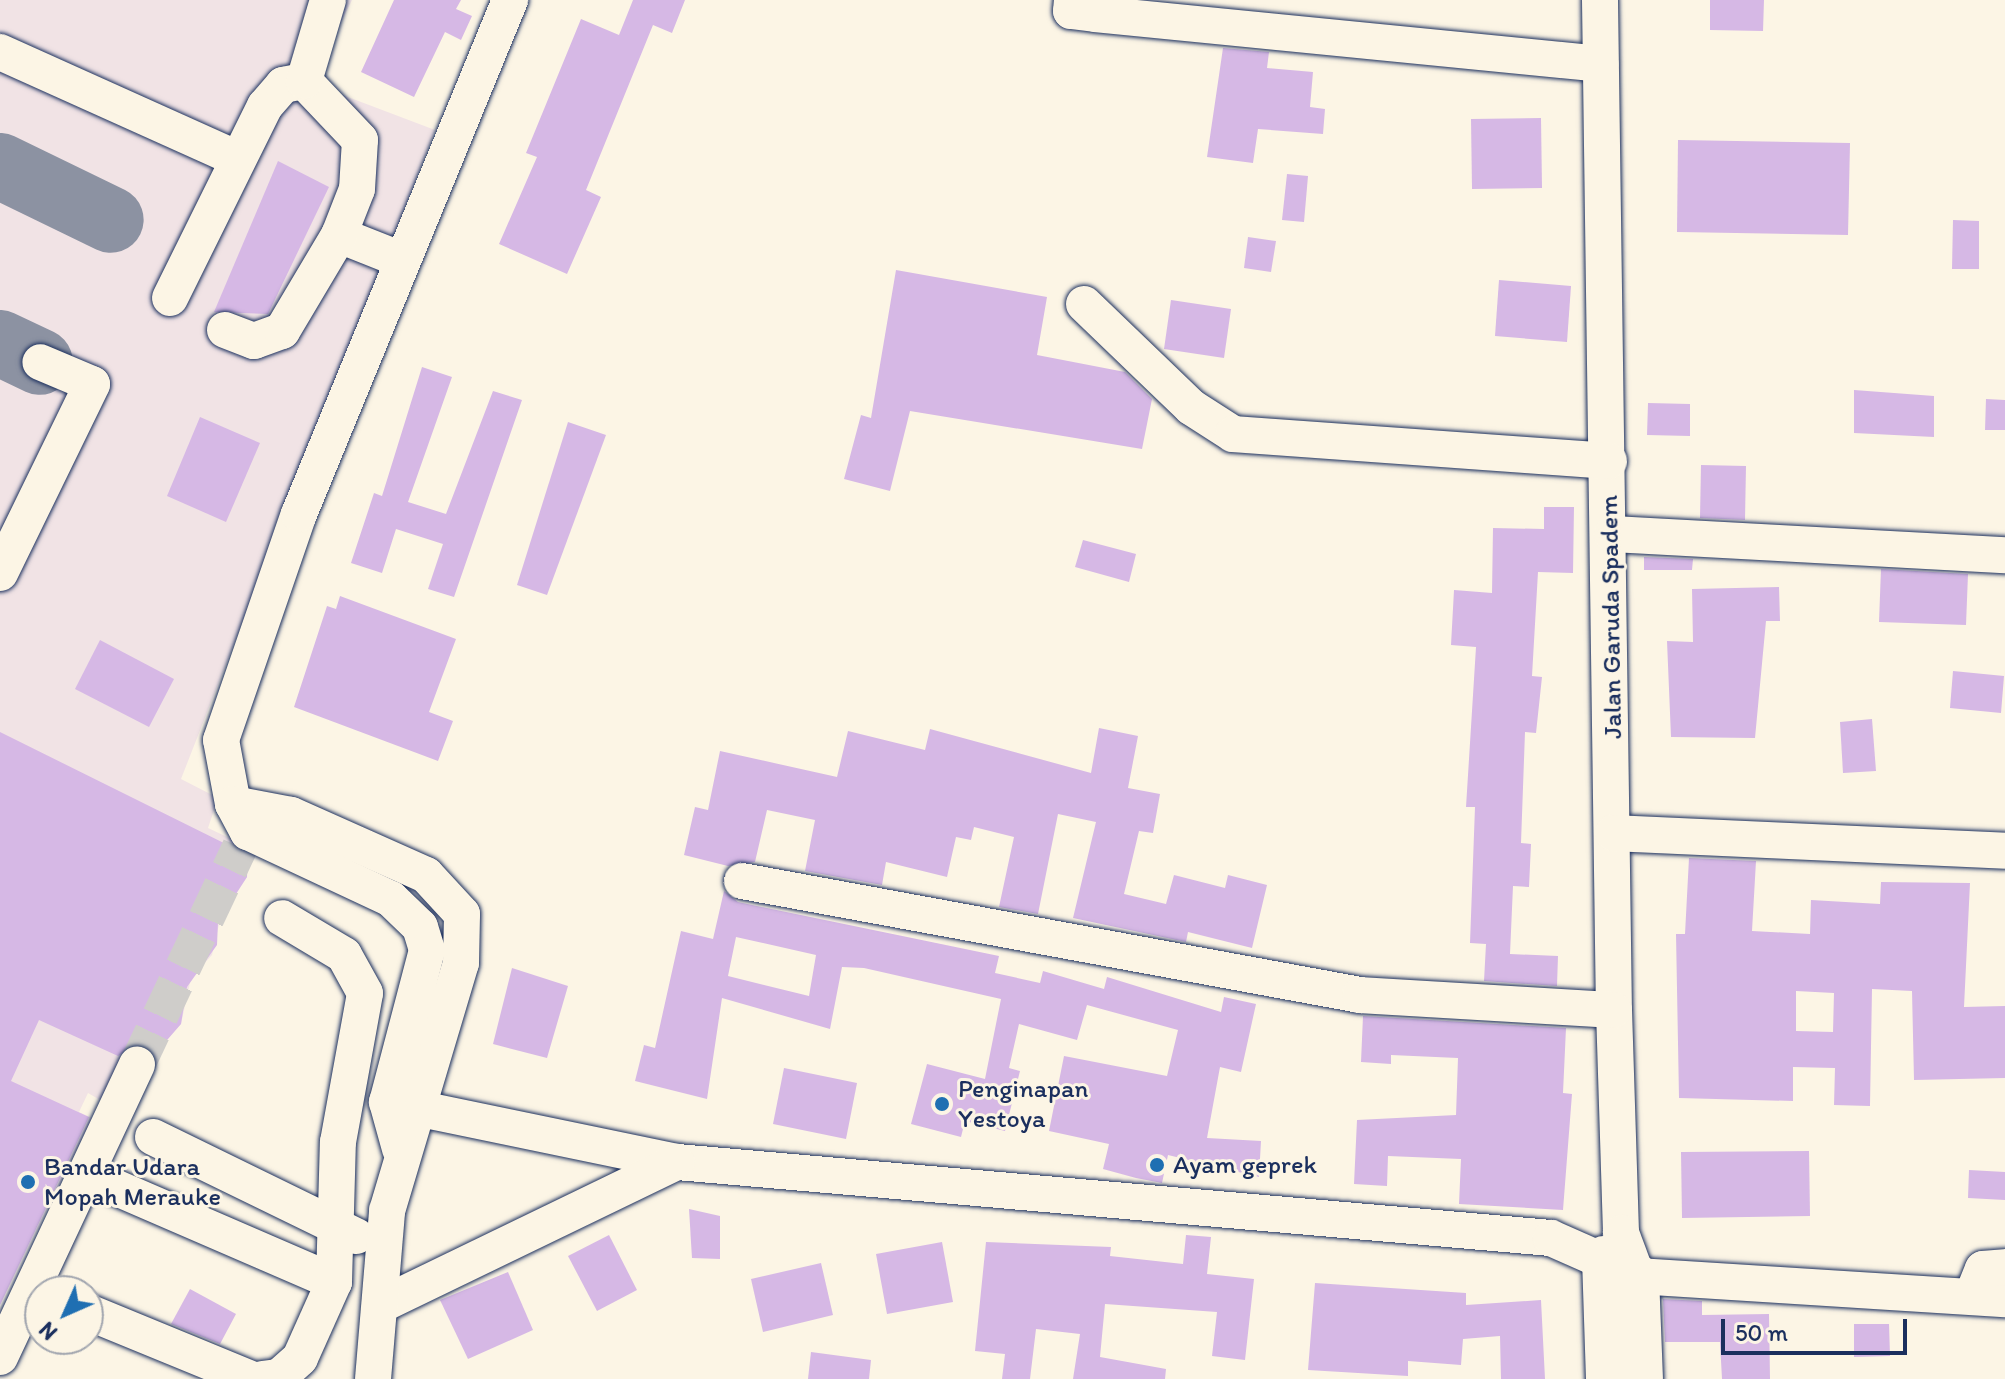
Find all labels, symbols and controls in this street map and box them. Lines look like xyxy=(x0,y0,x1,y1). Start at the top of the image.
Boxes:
street label: Jalan Garuda Spadem xyxy=(1593,494,1629,740)
place label: Penginapan Yestoya xyxy=(958,1073,1088,1134)
marker: Penginapan Yestoya xyxy=(933,1095,951,1113)
place label: Ayam geprek xyxy=(1173,1149,1316,1181)
place label: Bandar Udara Mopah Merauke xyxy=(44,1151,219,1212)
marker: Ayam geprek xyxy=(1148,1156,1166,1174)
marker: Bandar Udara Mopah Merauke xyxy=(19,1173,37,1191)
north arrow xyxy=(24,1275,104,1355)
scale bar xyxy=(1725,1303,1911,1353)
text: N xyxy=(33,1316,63,1346)
text: 50 m xyxy=(1735,1318,1788,1347)

